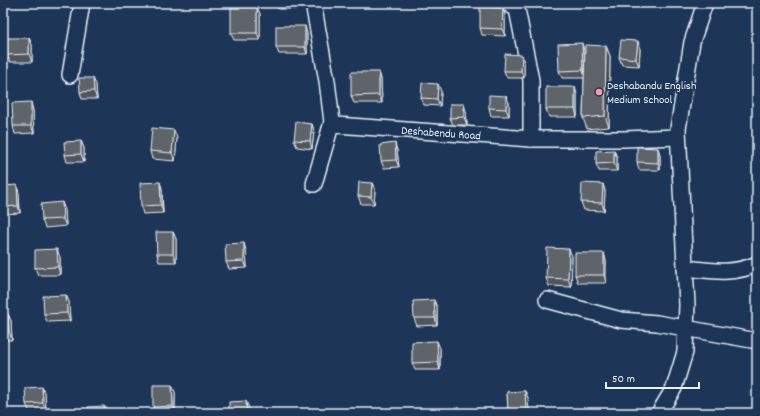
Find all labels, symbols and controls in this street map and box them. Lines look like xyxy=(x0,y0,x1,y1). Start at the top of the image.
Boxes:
place label: Deshabandu English Medium School xyxy=(607,78,696,109)
marker: Deshabandu English Medium School xyxy=(594,87,604,97)
street label: Deshabendu Road xyxy=(401,123,481,145)
scale bar xyxy=(606,364,699,390)
text: 50 m xyxy=(612,371,635,388)

